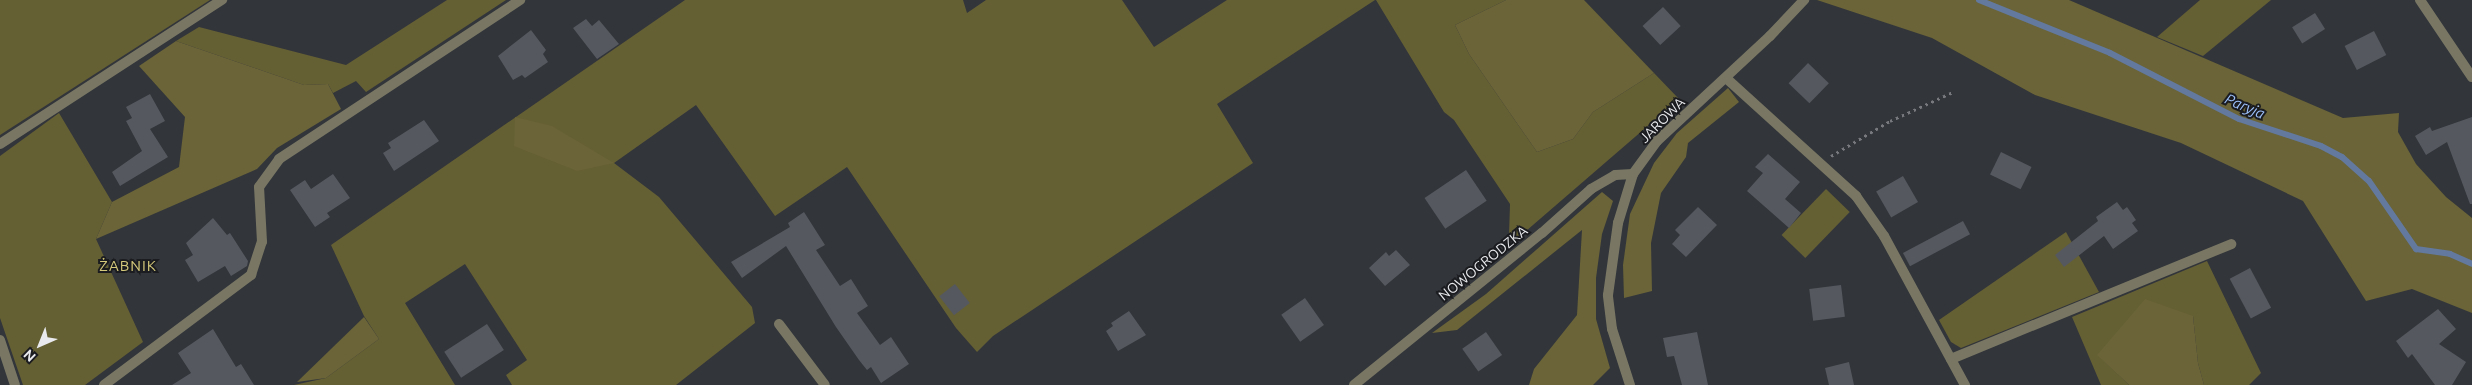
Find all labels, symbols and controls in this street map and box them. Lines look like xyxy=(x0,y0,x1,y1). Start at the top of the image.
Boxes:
water label: Paryja xyxy=(2222,90,2268,122)
street label: JAROWA xyxy=(1636,94,1688,146)
street label: NOWOGRODZKA xyxy=(1435,222,1531,304)
district label: ŻABNIK xyxy=(98,257,158,275)
north arrow xyxy=(15,320,65,370)
text: N xyxy=(20,346,39,365)

